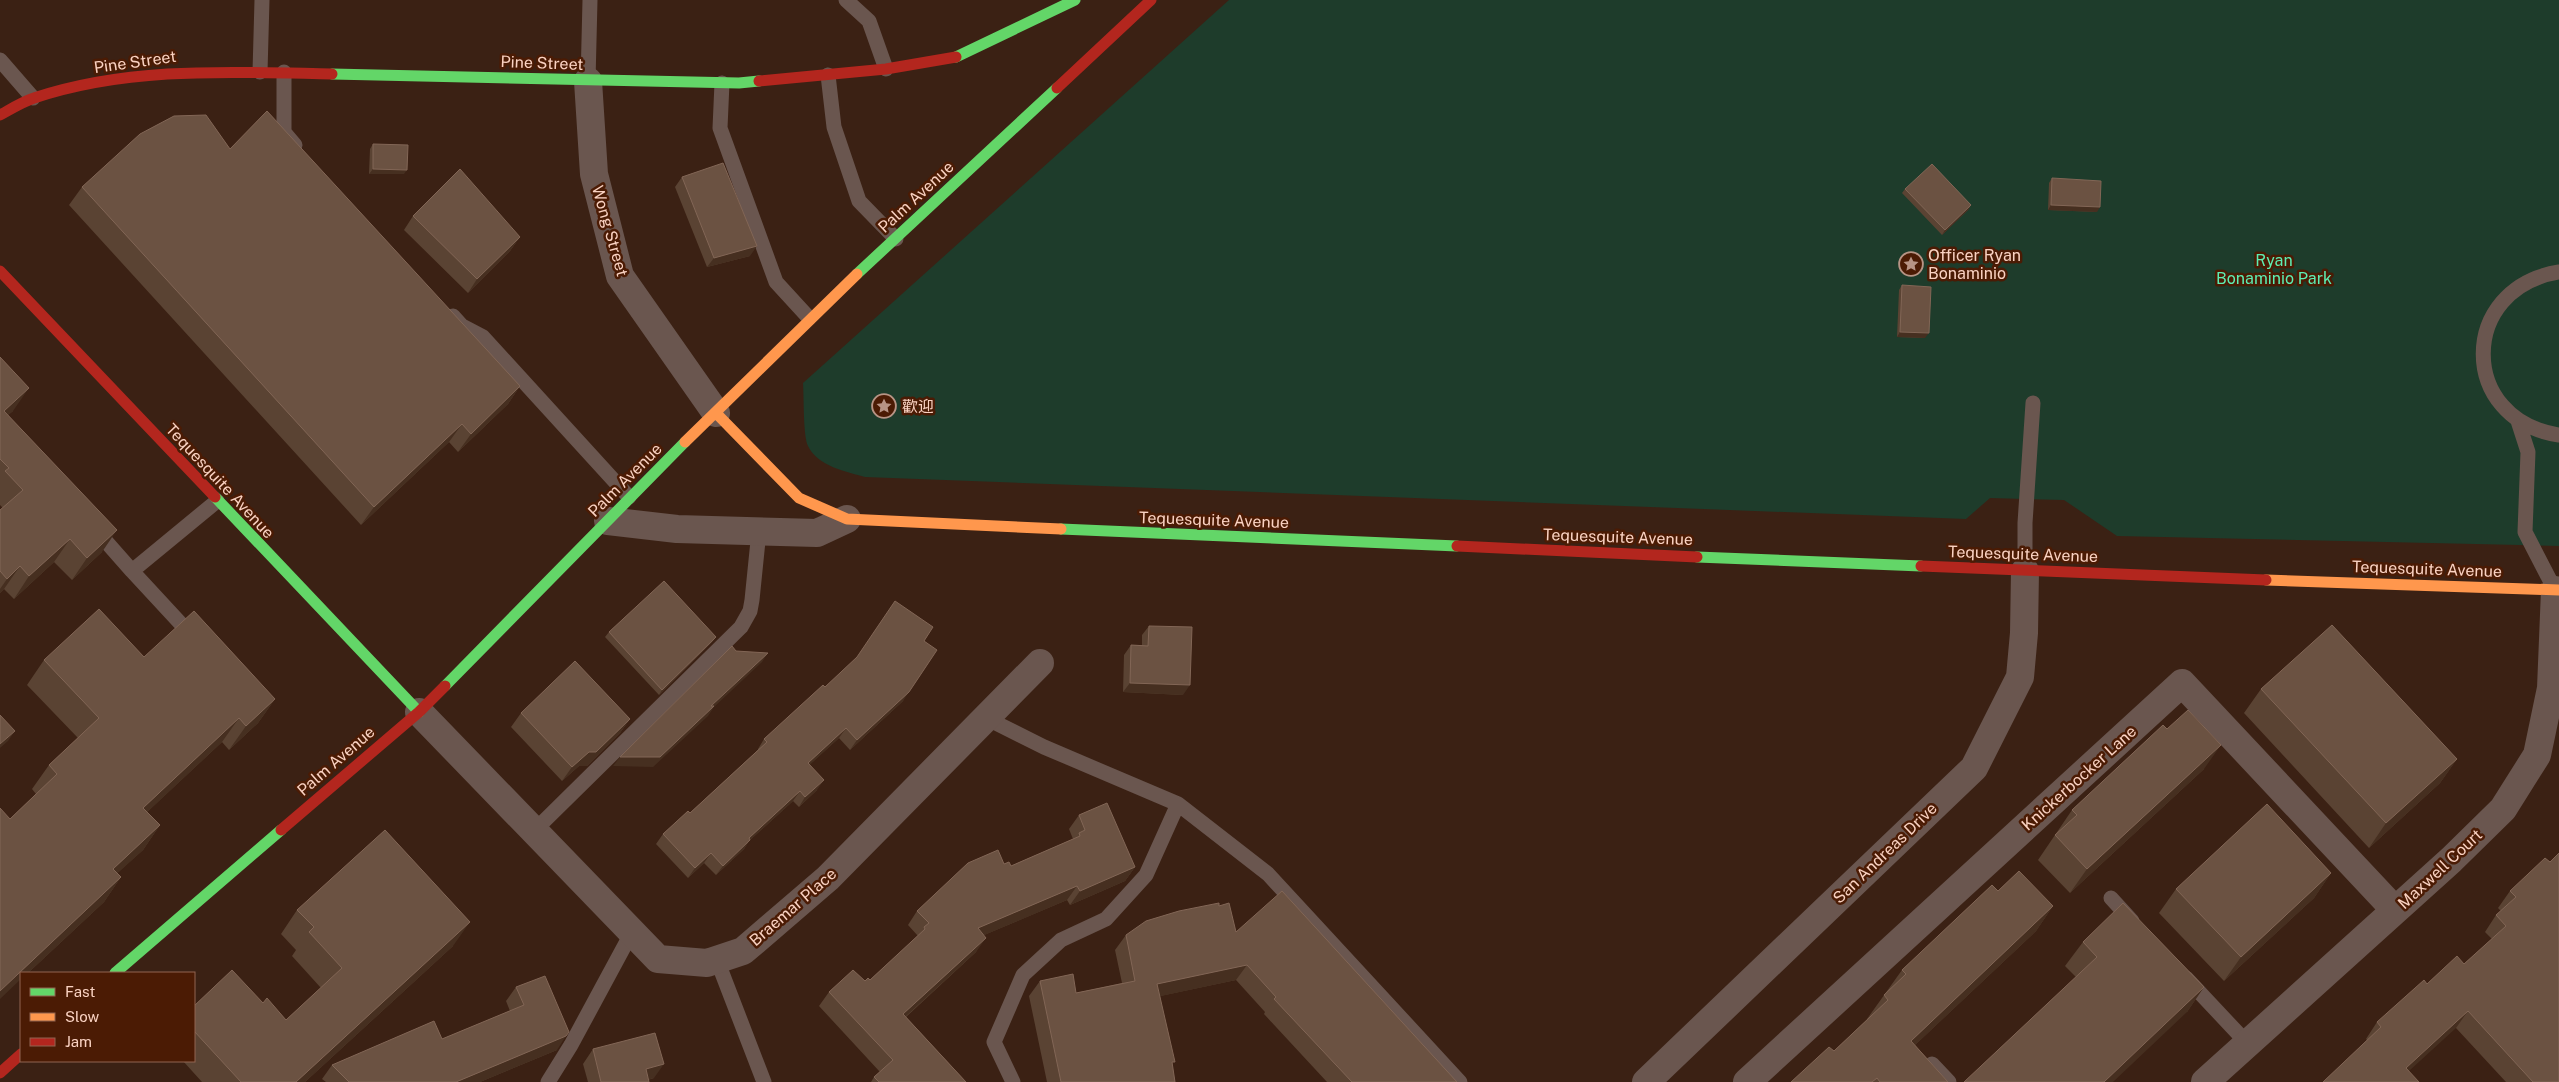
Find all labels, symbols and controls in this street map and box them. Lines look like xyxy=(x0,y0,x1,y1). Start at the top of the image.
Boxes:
street label: Pine Street xyxy=(93,47,177,77)
street label: Pine Street xyxy=(500,52,584,74)
street label: Palm Avenue xyxy=(874,157,958,237)
street label: Wong Street xyxy=(588,183,632,279)
place label: Officer Ryan Bonaminio xyxy=(1928,246,2021,283)
place icon: Officer Ryan Bonaminio xyxy=(1898,251,1924,277)
park label: Ryan Bonaminio Park xyxy=(2216,251,2332,288)
place icon: 歡迎 xyxy=(871,393,897,419)
place label: 歡迎 xyxy=(902,397,934,416)
street label: Tequesquite Avenue xyxy=(162,420,278,542)
street label: Palm Avenue xyxy=(584,439,666,521)
street label: Tequesquite Avenue xyxy=(1139,508,1289,532)
street label: Tequesquite Avenue xyxy=(1543,525,1693,549)
street label: Tequesquite Avenue xyxy=(1948,542,2098,566)
street label: Tequesquite Avenue xyxy=(2352,557,2502,581)
street label: Palm Avenue xyxy=(293,722,379,800)
street label: Knickerbocker Lane xyxy=(2018,722,2140,834)
street label: San Andreas Drive xyxy=(1829,799,1941,907)
street label: Maxwell Court xyxy=(2394,825,2486,913)
street label: Braemar Place xyxy=(746,864,840,950)
legend xyxy=(20,972,195,1062)
text: Fast xyxy=(65,983,95,1000)
text: Slow xyxy=(65,1008,100,1025)
text: Jam xyxy=(65,1033,92,1050)

